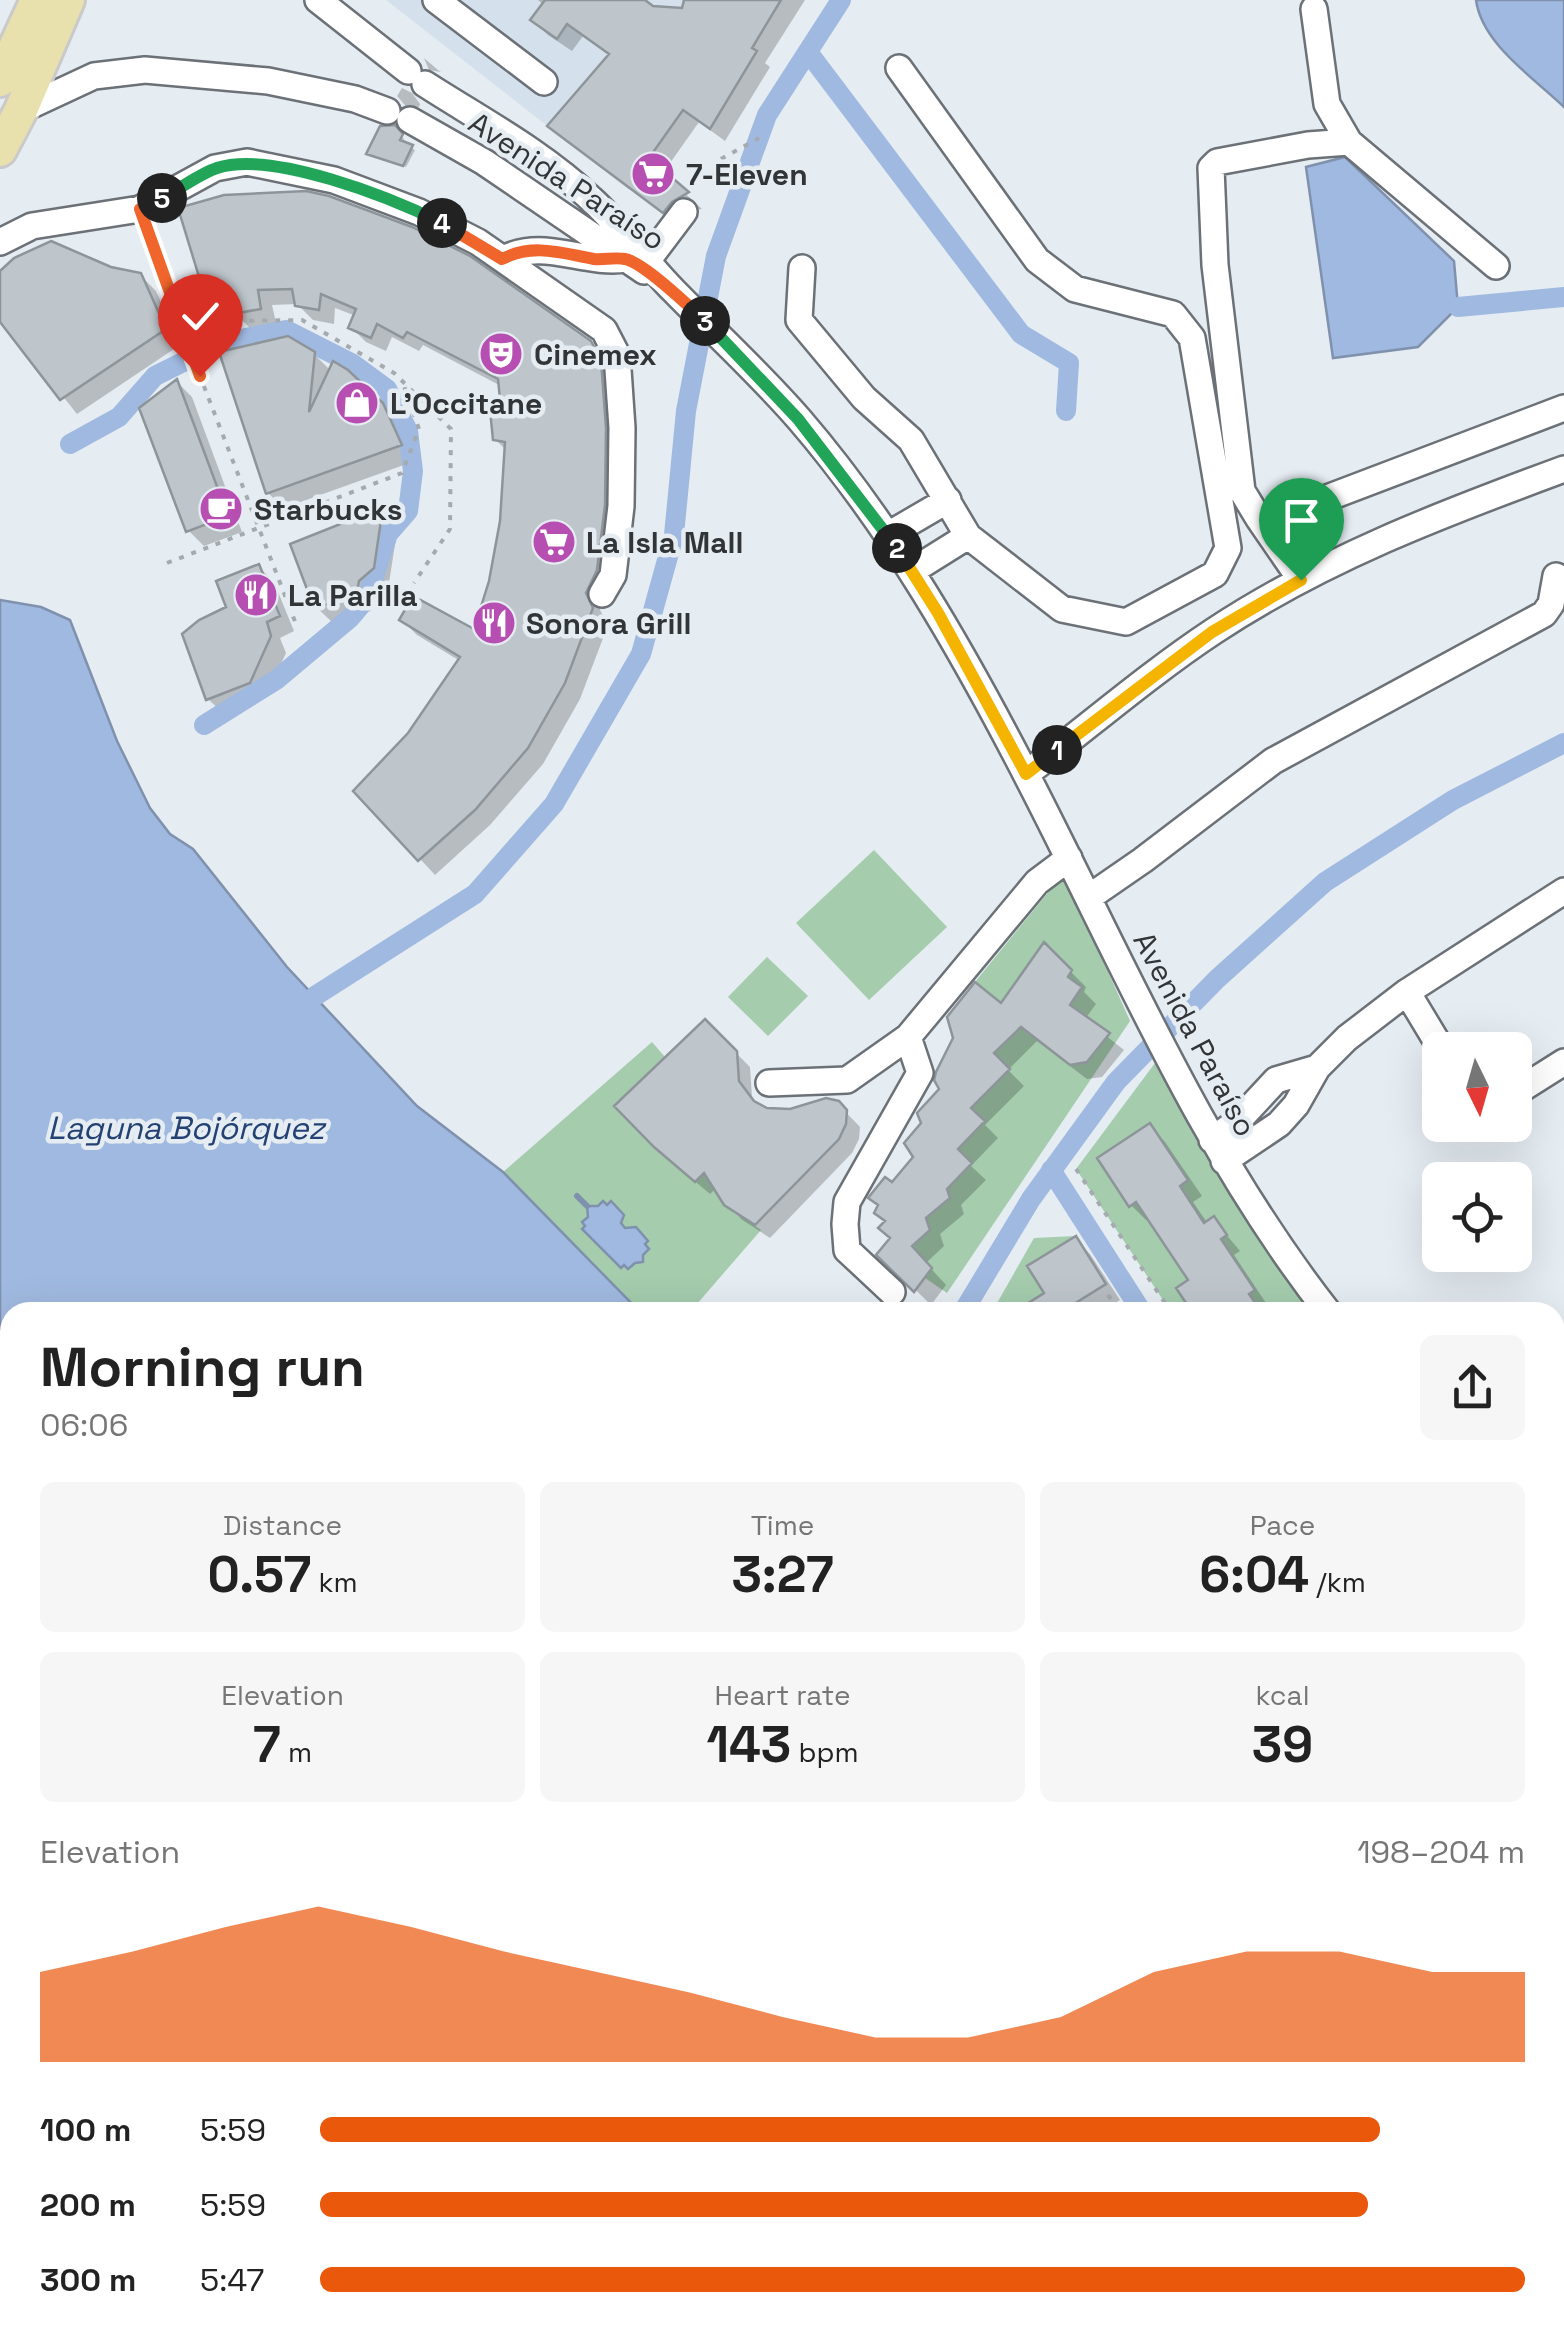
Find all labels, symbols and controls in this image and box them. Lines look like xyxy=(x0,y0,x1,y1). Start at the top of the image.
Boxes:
street label: Avenida Paraíso xyxy=(461,103,673,259)
supermarket icon: 7-Eleven xyxy=(630,151,676,197)
place label: 7-Eleven xyxy=(686,155,808,194)
pin: 5 xyxy=(137,173,187,223)
text: 5 xyxy=(154,180,170,216)
pin: 4 xyxy=(417,198,467,248)
text: 4 xyxy=(433,205,451,241)
pin xyxy=(158,274,243,377)
icon: check xyxy=(173,289,228,344)
pin: 3 xyxy=(680,296,730,346)
text: 3 xyxy=(696,303,714,339)
theatre icon: Cinemex xyxy=(478,331,524,377)
place label: Cinemex xyxy=(534,335,657,374)
shop icon: L'Occitane xyxy=(334,380,380,426)
place label: L'Occitane xyxy=(390,384,542,423)
pin xyxy=(1259,478,1344,581)
cafe icon: Starbucks xyxy=(198,486,244,532)
place label: Starbucks xyxy=(254,490,403,529)
icon: arrive xyxy=(1274,493,1329,548)
supermarket icon: La Isla Mall xyxy=(531,519,577,565)
place label: La Isla Mall xyxy=(586,523,744,562)
pin: 2 xyxy=(872,523,922,573)
text: 2 xyxy=(889,530,905,566)
restaurant icon: La Parilla xyxy=(233,572,279,618)
place label: La Parilla xyxy=(288,576,418,615)
restaurant icon: Sonora Grill xyxy=(471,600,517,646)
place label: Sonora Grill xyxy=(526,604,692,643)
pin: 1 xyxy=(1032,725,1082,775)
text: 1 xyxy=(1051,732,1063,768)
street label: Avenida Paraíso xyxy=(1125,925,1265,1143)
north arrow xyxy=(1422,1032,1532,1142)
map controls xyxy=(1422,1032,1532,1272)
water label: Laguna Bojórquez xyxy=(47,1108,327,1148)
button: locate xyxy=(1422,1162,1532,1272)
text: Morning run xyxy=(40,1332,365,1402)
button: share xyxy=(1420,1335,1525,1440)
text: 06:06 xyxy=(40,1405,128,1445)
text: Distance xyxy=(223,1507,342,1543)
text: Time xyxy=(751,1507,814,1543)
text: Pace xyxy=(1250,1507,1315,1543)
text: 0.57 xyxy=(207,1543,311,1607)
text: 3:27 xyxy=(731,1543,834,1607)
text: 6:04 xyxy=(1199,1543,1309,1607)
text: km xyxy=(311,1564,358,1600)
text: /km xyxy=(1309,1564,1366,1600)
text: Elevation xyxy=(221,1677,344,1713)
text: Heart rate xyxy=(715,1677,850,1713)
text: kcal xyxy=(1255,1677,1310,1713)
text: 7 xyxy=(253,1713,281,1777)
text: 143 xyxy=(706,1713,791,1777)
text: 39 xyxy=(1252,1713,1313,1777)
text: m xyxy=(281,1734,312,1770)
text: bpm xyxy=(791,1734,859,1770)
text: Elevation xyxy=(40,1832,180,1872)
text: 198–204 m xyxy=(1357,1832,1525,1872)
text: 100 m xyxy=(40,2110,131,2150)
text: 5:59 xyxy=(200,2110,266,2150)
text: 200 m xyxy=(40,2185,136,2225)
text: 5:59 xyxy=(200,2185,266,2225)
text: 300 m xyxy=(40,2260,136,2300)
text: 5:47 xyxy=(200,2260,264,2300)

